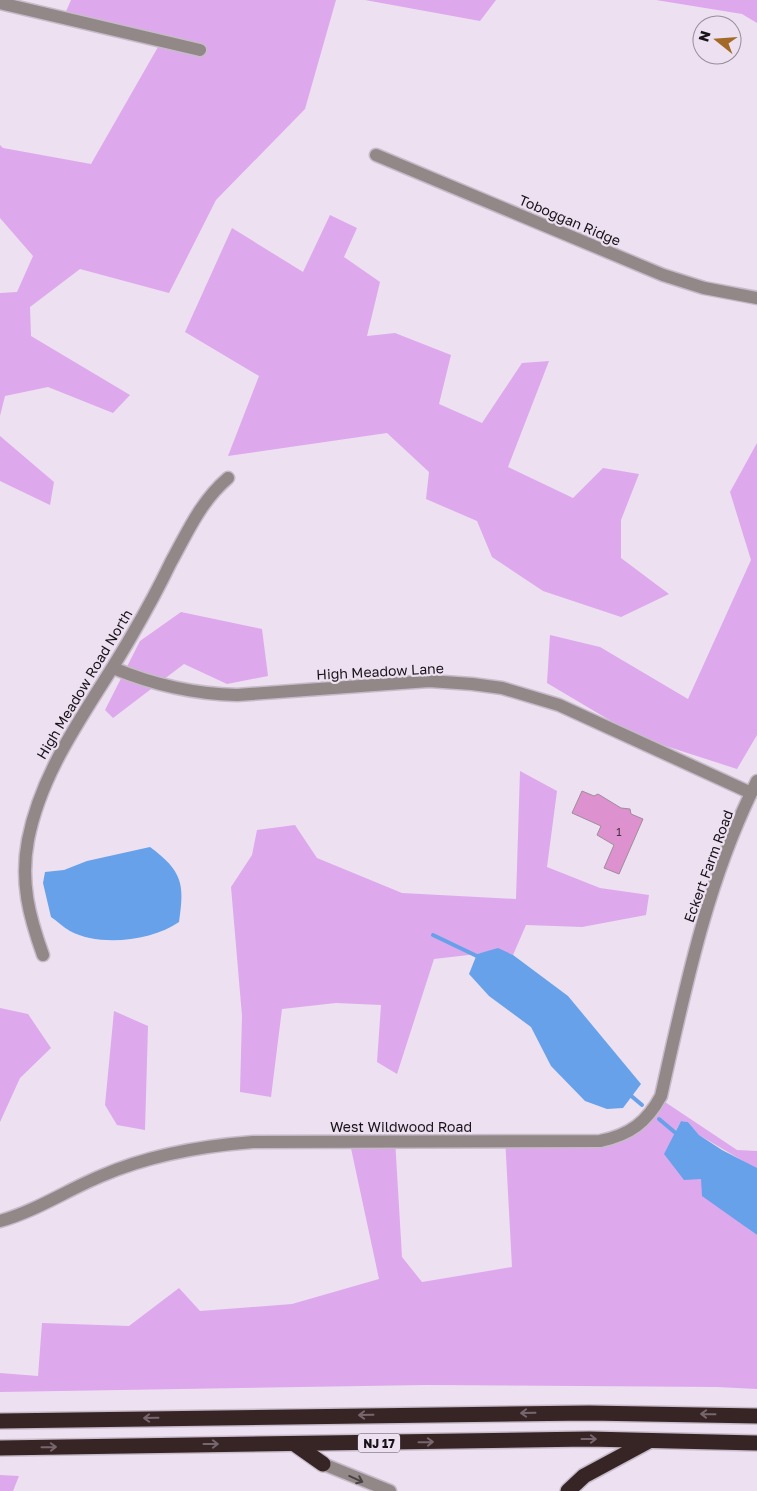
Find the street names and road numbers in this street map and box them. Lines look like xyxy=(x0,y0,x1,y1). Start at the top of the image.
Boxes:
street label: Toboggan Ridge xyxy=(517,191,623,249)
street label: High Meadow Road North xyxy=(33,606,135,762)
street label: High Meadow Lane xyxy=(316,659,444,683)
street label: Eckert Farm Road xyxy=(680,808,736,924)
street label: West Wildwood Road xyxy=(330,1118,472,1135)
road number: NJ 17 xyxy=(358,1434,400,1452)

